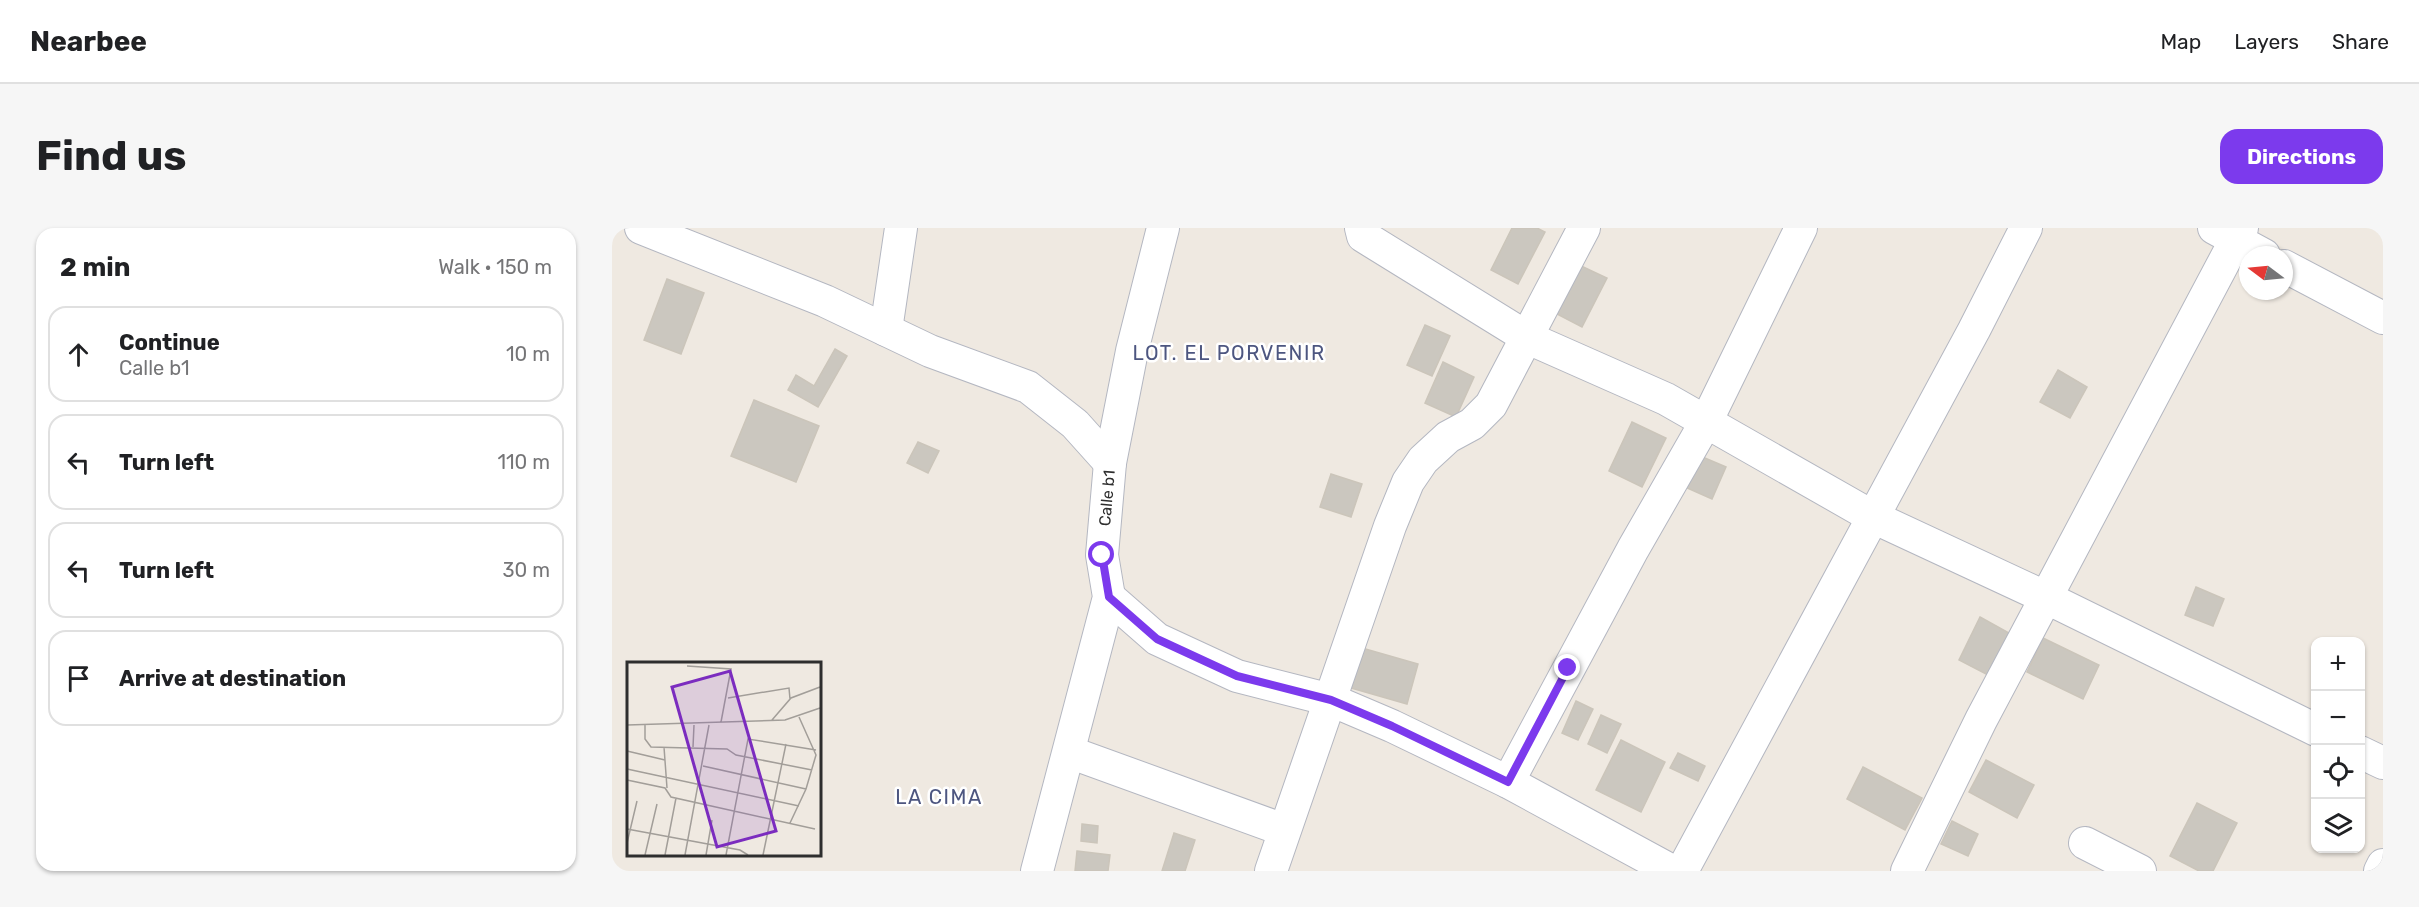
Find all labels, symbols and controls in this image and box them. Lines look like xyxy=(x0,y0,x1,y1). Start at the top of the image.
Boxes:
text: Nearbee xyxy=(30,25,147,58)
text: Map xyxy=(2160,29,2201,54)
text: Layers xyxy=(2234,29,2299,54)
text: Share xyxy=(2332,29,2389,54)
button: Directions xyxy=(2220,129,2383,184)
text: Find us xyxy=(36,131,187,181)
north arrow xyxy=(2239,246,2293,300)
text: 2 min xyxy=(60,252,130,283)
text: Walk · 150 m xyxy=(438,255,552,279)
text: Continue xyxy=(119,329,220,356)
icon: ahead xyxy=(62,338,95,371)
district label: LOT. EL PORVENIR xyxy=(1132,341,1326,365)
text: 10 m xyxy=(506,342,550,366)
text: Calle b1 xyxy=(119,356,190,380)
icon: left xyxy=(62,446,95,479)
text: Turn left xyxy=(119,449,214,476)
text: 110 m xyxy=(498,450,550,474)
street label: Calle b1 xyxy=(1095,469,1119,527)
route start xyxy=(1088,541,1114,567)
icon: left xyxy=(62,554,95,587)
text: Turn left xyxy=(119,557,214,584)
text: 30 m xyxy=(503,558,550,582)
map controls xyxy=(2311,637,2365,853)
button: + xyxy=(2311,637,2365,691)
route end xyxy=(1554,654,1580,680)
icon: arrive xyxy=(62,662,95,695)
inset map xyxy=(627,662,820,856)
text: Arrive at destination xyxy=(119,665,346,692)
button: − xyxy=(2311,691,2365,745)
button: locate xyxy=(2311,745,2365,799)
district label: LA CIMA xyxy=(895,785,983,809)
button: layers xyxy=(2311,799,2365,853)

